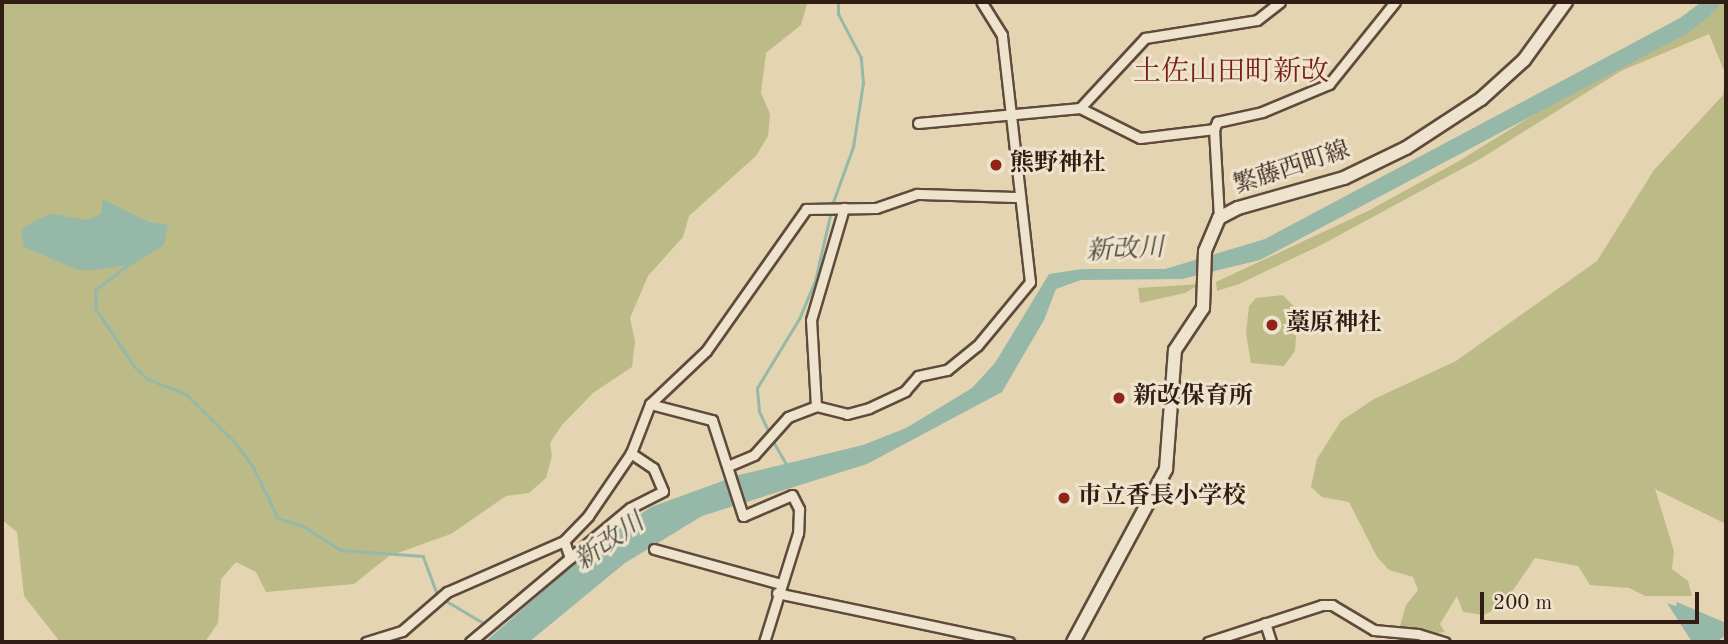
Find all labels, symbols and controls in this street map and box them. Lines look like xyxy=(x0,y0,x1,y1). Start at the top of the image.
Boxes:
district label: 土佐山田町新改 xyxy=(1133,56,1329,90)
street label: 繁藤西町線 xyxy=(1230,137,1354,201)
place label: 熊野神社 xyxy=(1010,151,1106,179)
marker: 熊野神社 xyxy=(988,157,1004,173)
water label: 新改川 xyxy=(1085,233,1165,269)
place label: 藁原神社 xyxy=(1286,311,1382,339)
marker: 藁原神社 xyxy=(1264,317,1280,333)
place label: 新改保育所 xyxy=(1133,384,1253,412)
marker: 新改保育所 xyxy=(1111,390,1127,406)
place label: 市立香長小学校 xyxy=(1078,484,1246,512)
marker: 市立香長小学校 xyxy=(1056,490,1072,506)
water label: 新改川 xyxy=(569,508,651,578)
scale bar xyxy=(1483,578,1702,622)
text: 200 m xyxy=(1493,593,1552,614)

